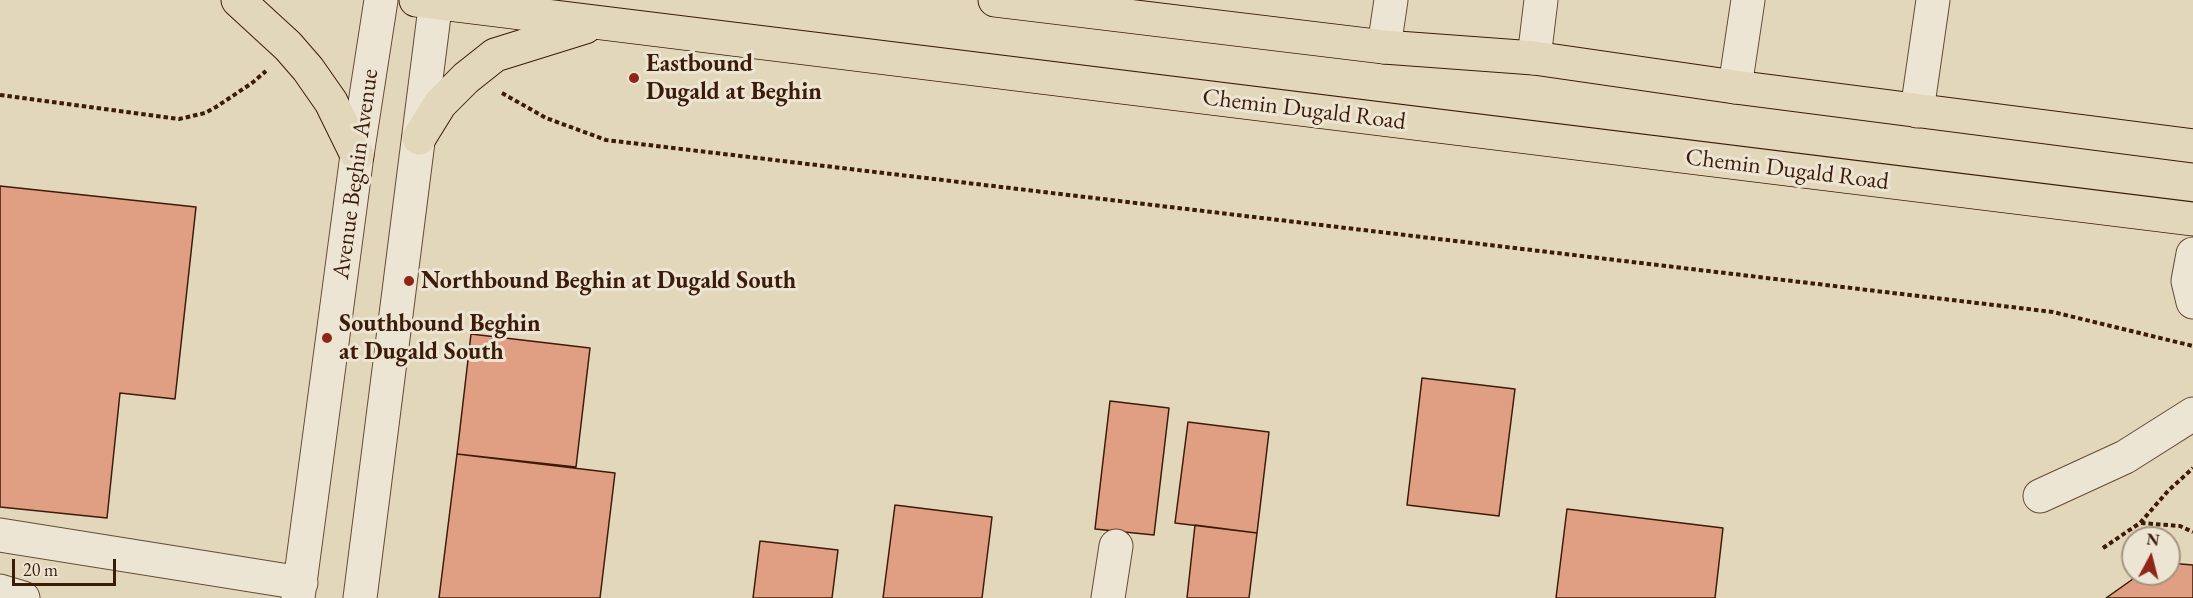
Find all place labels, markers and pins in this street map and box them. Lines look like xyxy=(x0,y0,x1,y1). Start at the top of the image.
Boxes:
place label: Eastbound Dugald at Beghin xyxy=(646,50,822,106)
marker: Eastbound Dugald at Beghin xyxy=(627,71,641,85)
place label: Northbound Beghin at Dugald South xyxy=(421,267,796,295)
marker: Northbound Beghin at Dugald South xyxy=(402,274,416,288)
place label: Southbound Beghin at Dugald South xyxy=(339,310,541,366)
marker: Southbound Beghin at Dugald South xyxy=(320,331,334,345)

